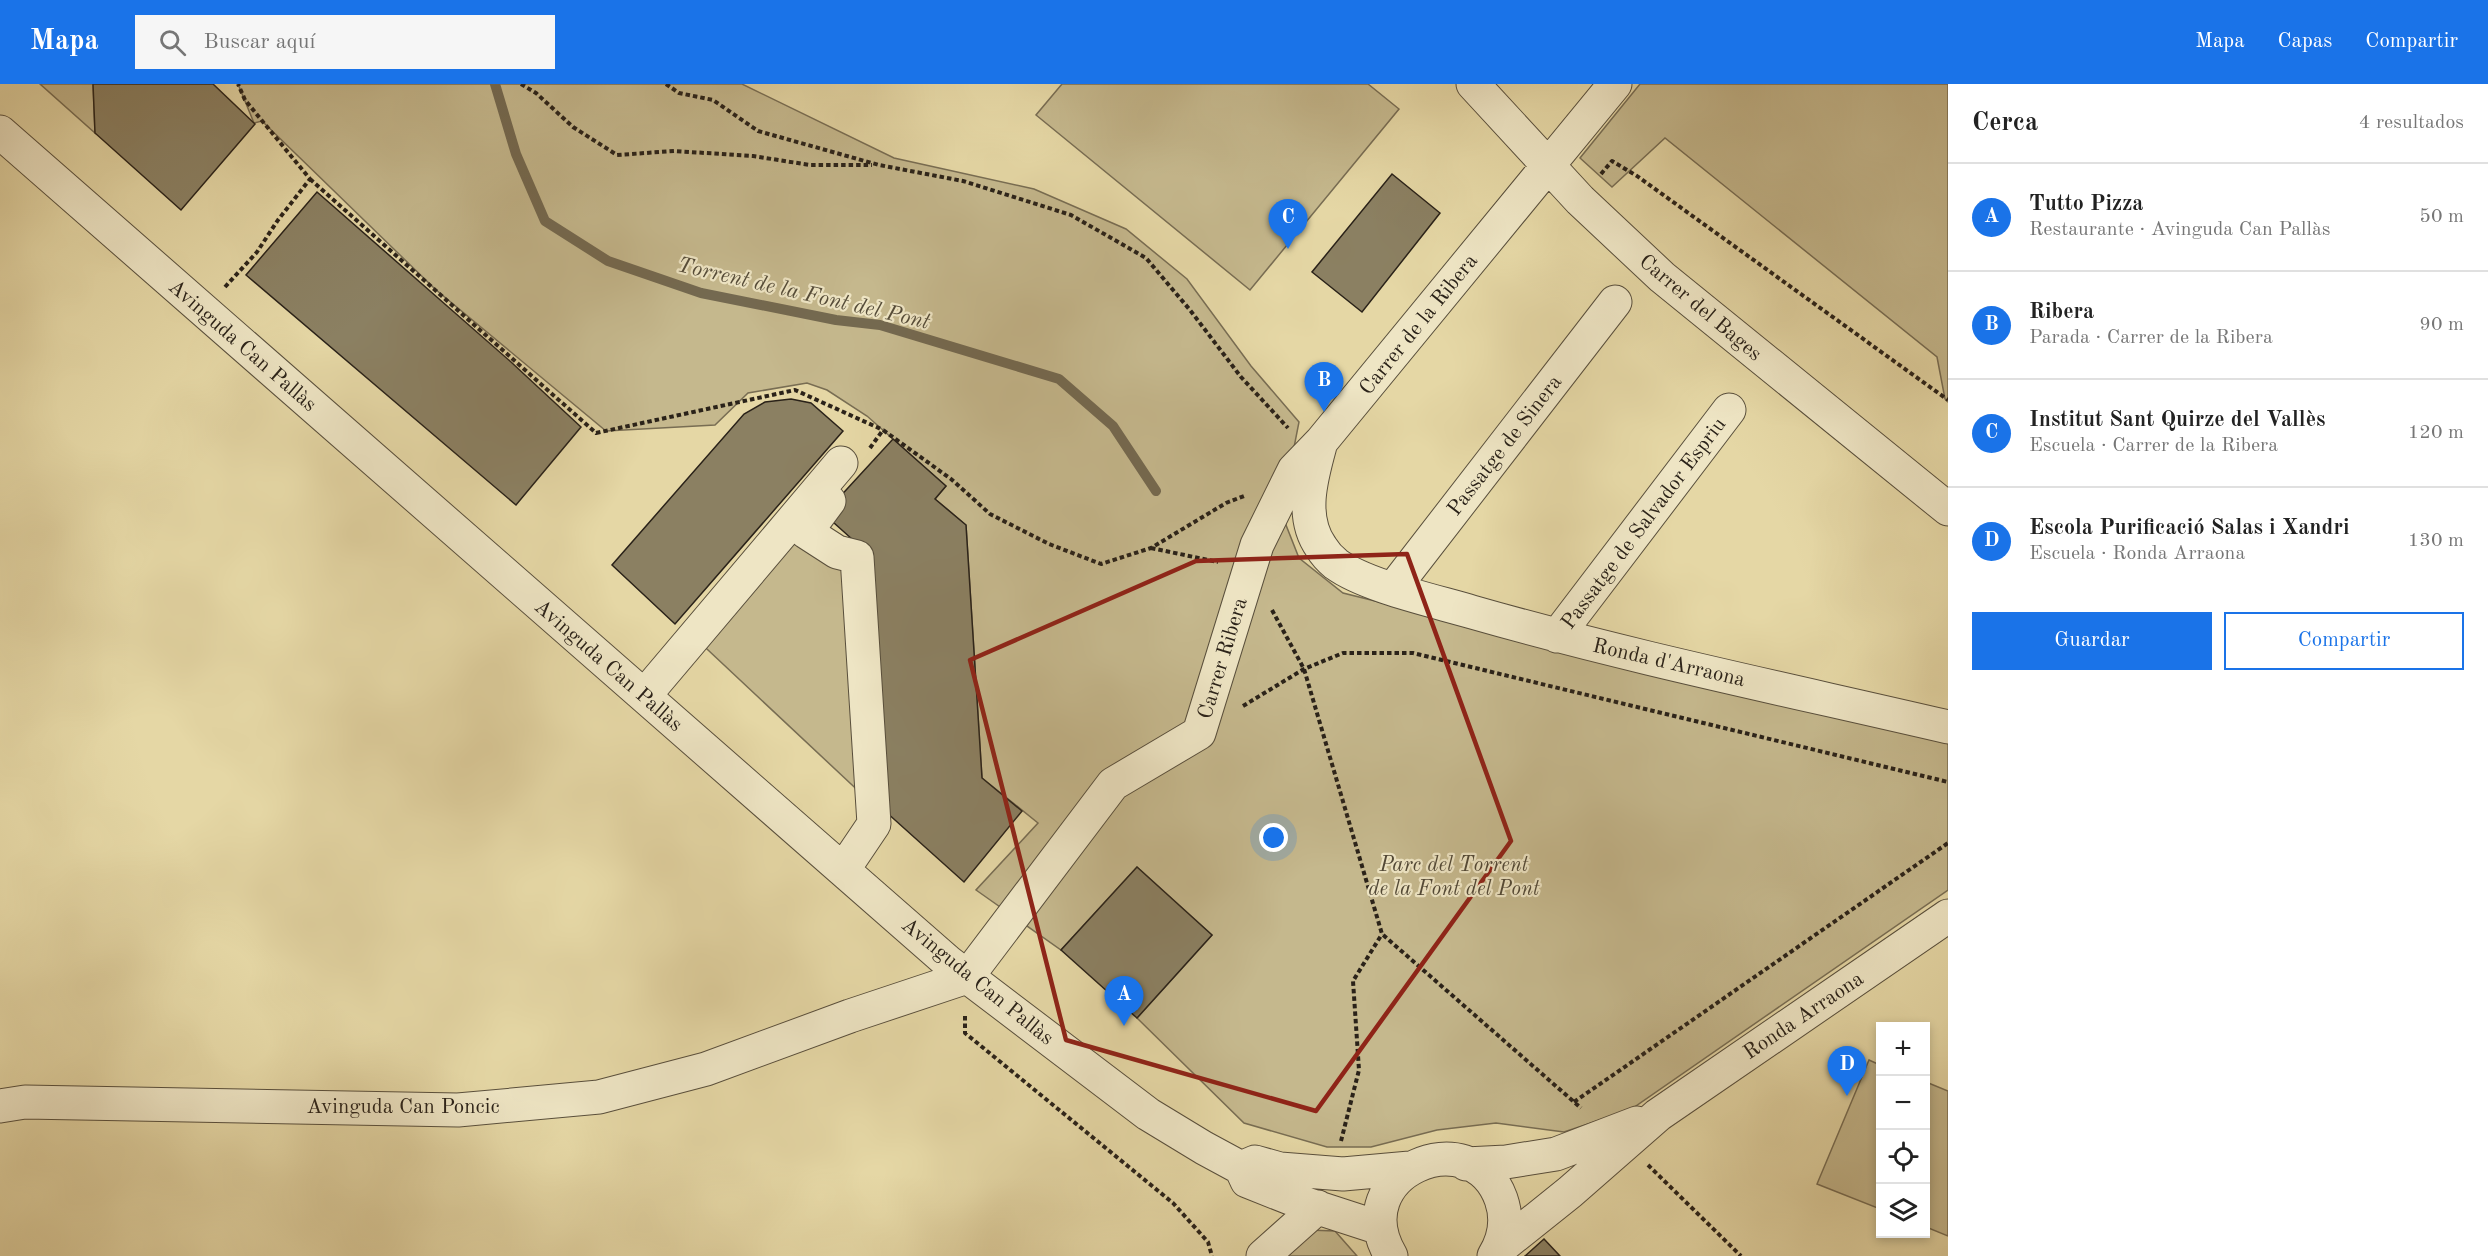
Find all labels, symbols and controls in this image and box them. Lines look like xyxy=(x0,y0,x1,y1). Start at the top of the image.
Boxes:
search box xyxy=(135,15,555,69)
icon: search xyxy=(156,26,189,59)
text: Mapa xyxy=(30,28,99,56)
text: Buscar aquí xyxy=(204,31,315,53)
text: Mapa xyxy=(2195,31,2245,52)
text: Capas xyxy=(2278,31,2332,52)
text: Compartir xyxy=(2365,31,2458,52)
text: Cerca xyxy=(1972,110,2038,136)
text: 4 resultados xyxy=(2359,113,2464,133)
text: Tutto Pizza xyxy=(2029,193,2144,215)
pin: C xyxy=(1268,200,1308,249)
text: A xyxy=(1984,207,1999,227)
text: 50 m xyxy=(2419,207,2464,227)
text: Restaurante · Avinguda Can Pallàs xyxy=(2029,220,2330,240)
street label: Carrer de la Ribera xyxy=(1356,251,1482,399)
street label: Carrer del Bages xyxy=(1635,251,1765,365)
water label: Torrent de la Font del Pont xyxy=(675,254,933,334)
street label: Avinguda Can Pallàs xyxy=(164,276,320,416)
text: Ribera xyxy=(2029,301,2094,323)
text: B xyxy=(1984,315,1999,335)
text: 90 m xyxy=(2419,315,2464,335)
text: Parada · Carrer de la Ribera xyxy=(2029,328,2273,348)
pin: B xyxy=(1304,362,1344,412)
street label: Passatge de Sinera xyxy=(1444,372,1566,520)
text: Institut Sant Quirze del Vallès xyxy=(2029,409,2325,431)
street label: Passatge de Salvador Espriu xyxy=(1558,414,1730,634)
text: C xyxy=(1985,423,1998,443)
text: 120 m xyxy=(2408,423,2464,443)
text: Escuela · Carrer de la Ribera xyxy=(2029,436,2278,456)
text: Escola Purificació Salas i Xandri xyxy=(2029,517,2350,539)
text: D xyxy=(1984,531,1999,551)
text: 130 m xyxy=(2408,531,2464,551)
text: Escuela · Ronda Arraona xyxy=(2029,544,2245,564)
street label: Carrer Ribera xyxy=(1195,595,1252,722)
street label: Avinguda Can Pallàs xyxy=(530,596,686,736)
button: Guardar xyxy=(1972,612,2212,670)
button: Compartir xyxy=(2224,612,2464,670)
street label: Ronda d'Arraona xyxy=(1590,636,1747,691)
your location xyxy=(1259,823,1288,852)
park label: Parc del Torrent de la Font del Pont xyxy=(1368,855,1540,900)
street label: Avinguda Can Pallàs xyxy=(897,915,1057,1050)
street label: Ronda Arraona xyxy=(1740,968,1868,1064)
pin: A xyxy=(1104,976,1144,1026)
map controls xyxy=(1876,1022,1930,1238)
button: + xyxy=(1876,1022,1930,1076)
pin: D xyxy=(1828,1046,1866,1096)
button: − xyxy=(1876,1076,1930,1130)
street label: Avinguda Can Poncic xyxy=(306,1097,500,1118)
button: locate xyxy=(1876,1130,1930,1184)
button: layers xyxy=(1876,1184,1930,1238)

